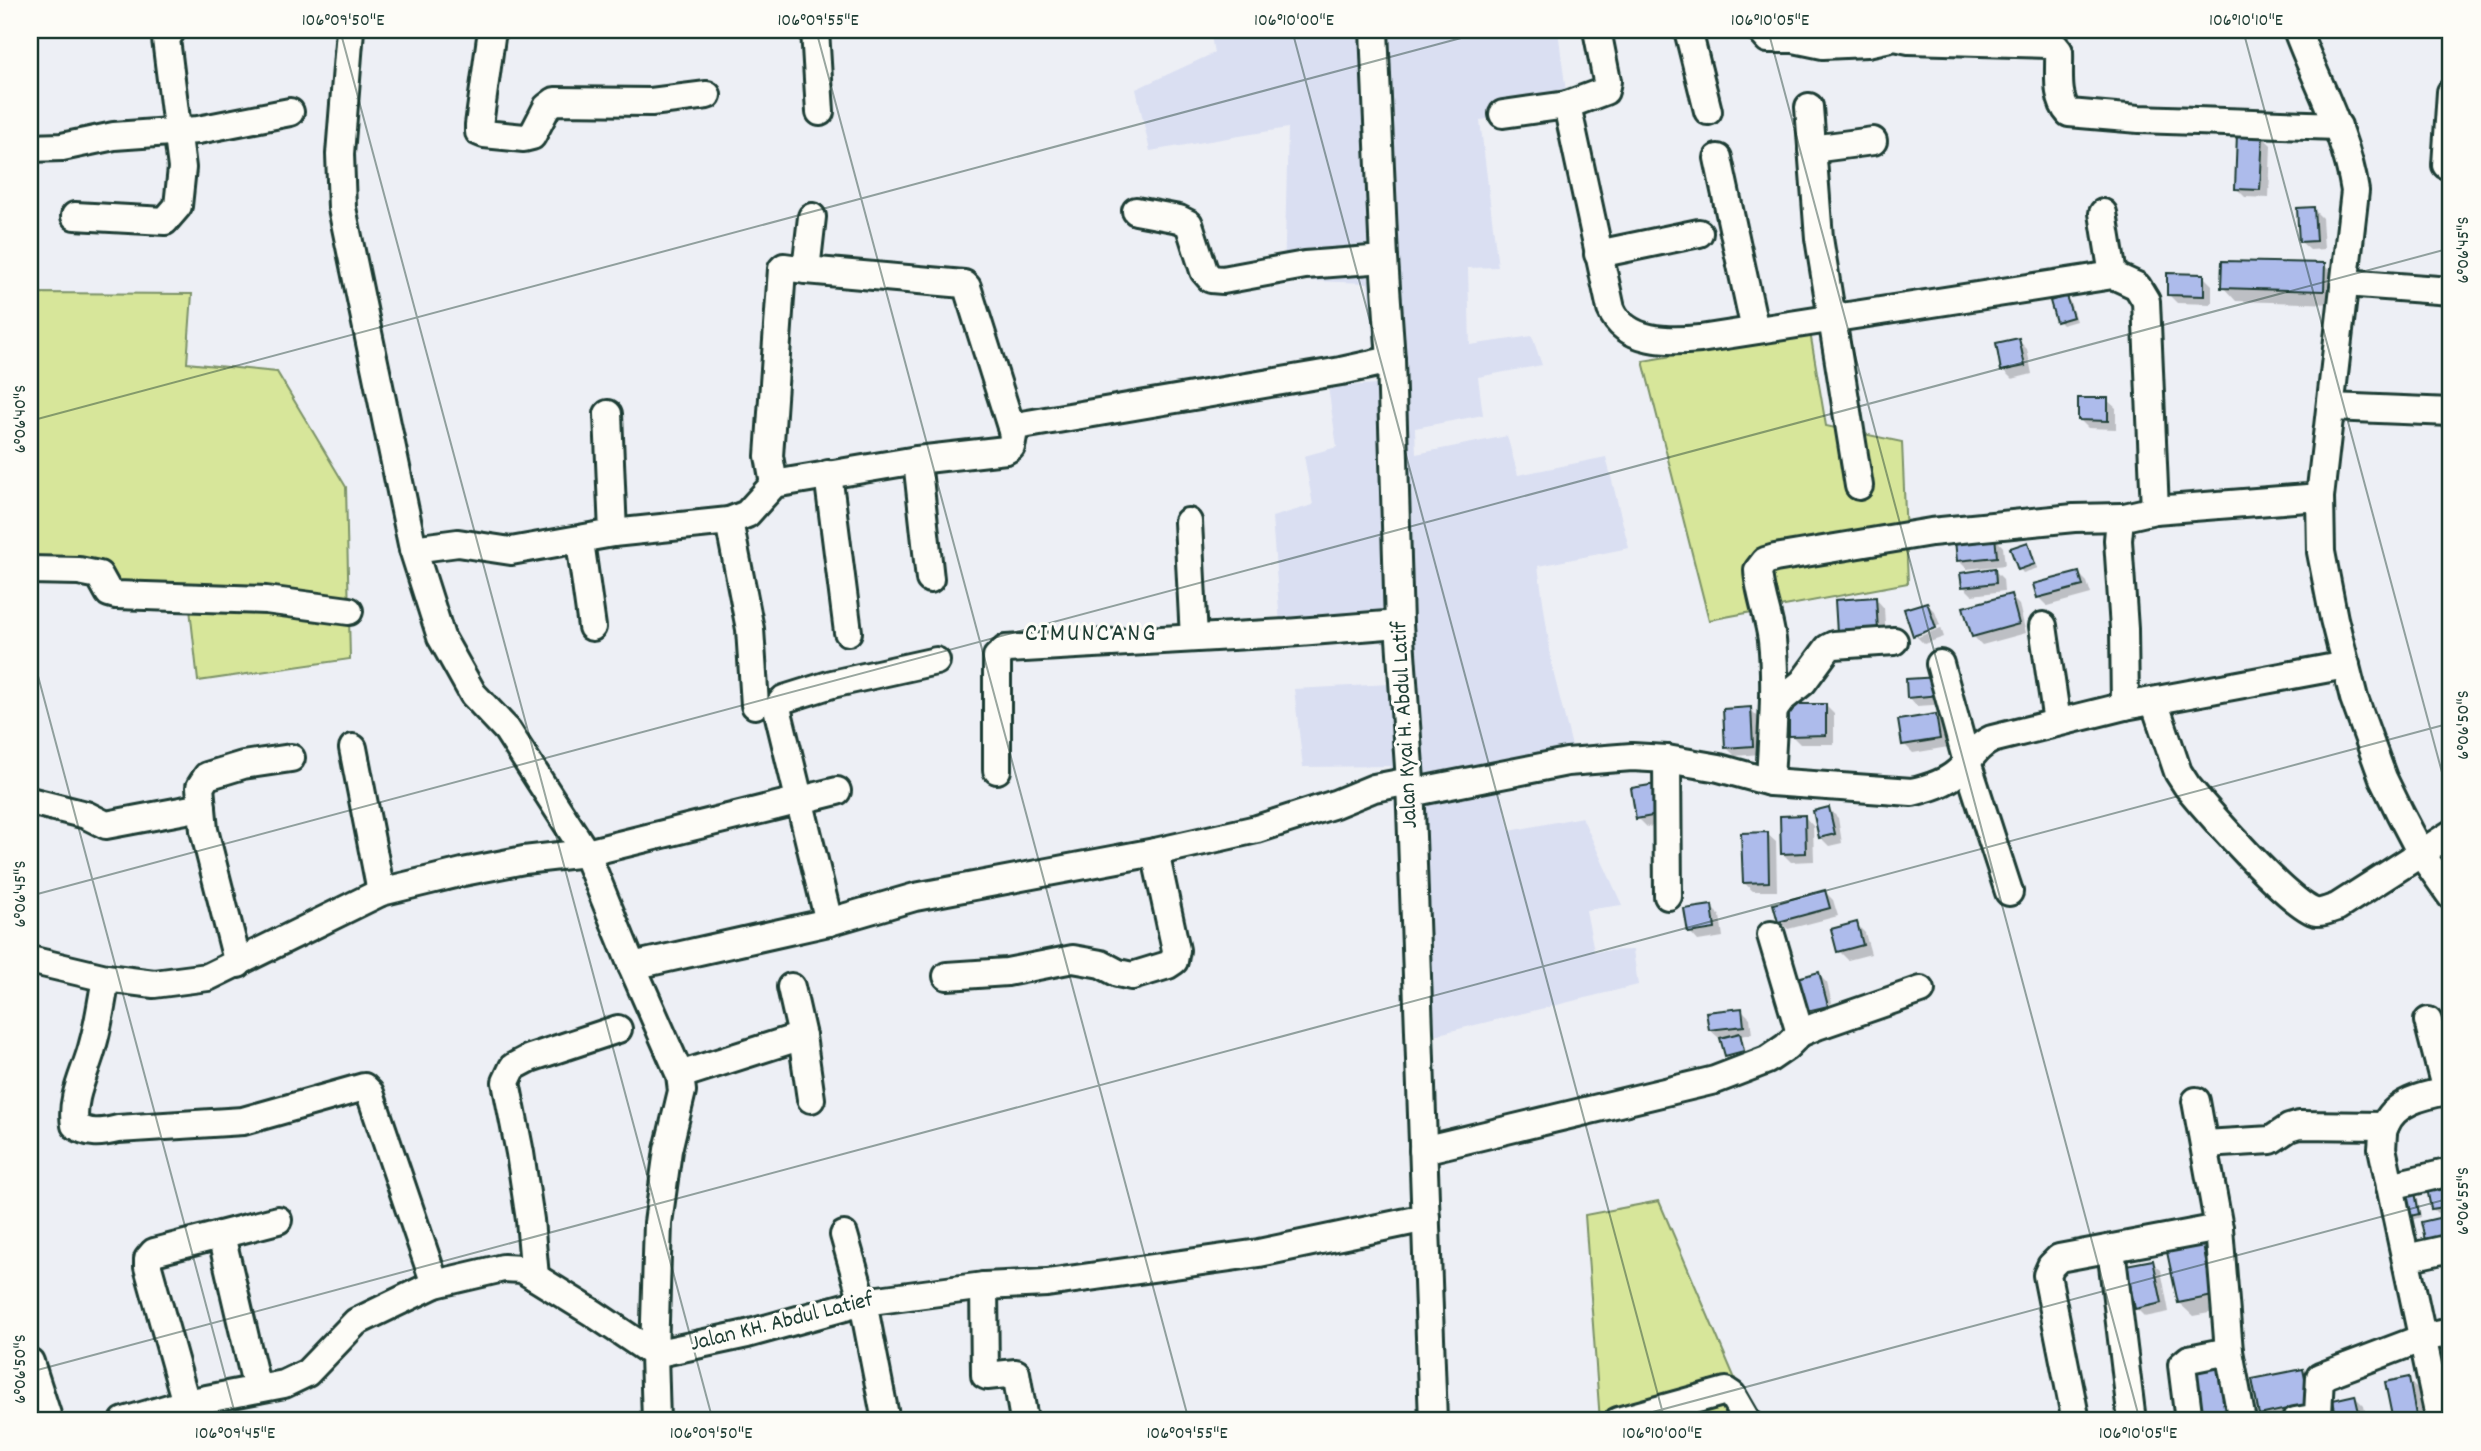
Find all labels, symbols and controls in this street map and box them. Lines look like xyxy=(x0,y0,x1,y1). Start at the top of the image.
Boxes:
text: 106°09'50"E xyxy=(302,9,384,34)
text: 106°09'55"E xyxy=(777,9,859,34)
text: 106°10'00"E xyxy=(1254,9,1334,34)
text: 106°10'05"E xyxy=(1731,9,1809,34)
text: 106°10'10"E xyxy=(2209,9,2283,34)
text: 6°06'45"S xyxy=(2452,216,2477,283)
text: 6°06'40"S xyxy=(9,385,34,453)
district label: CIMUNCANG xyxy=(1025,616,1157,653)
street label: Jalan Kyai H. Abdul Latif xyxy=(1384,620,1428,829)
text: 6°06'50"S xyxy=(2452,690,2477,760)
text: 6°06'45"S xyxy=(9,860,34,927)
text: 6°06'55"S xyxy=(2452,1167,2477,1235)
street label: Jalan KH. Abdul Latief xyxy=(687,1284,878,1362)
text: 6°06'50"S xyxy=(9,1334,34,1404)
text: 106°09'45"E xyxy=(195,1422,275,1447)
text: 106°09'50"E xyxy=(670,1422,752,1447)
text: 106°09'55"E xyxy=(1146,1422,1228,1447)
text: 106°10'00"E xyxy=(1622,1422,1702,1447)
text: 106°10'05"E xyxy=(2099,1422,2177,1447)

